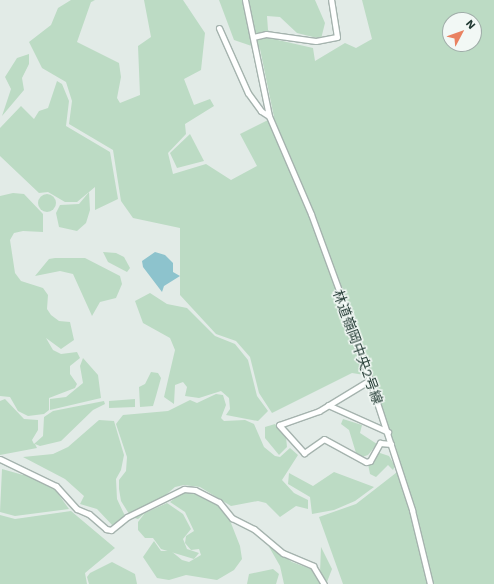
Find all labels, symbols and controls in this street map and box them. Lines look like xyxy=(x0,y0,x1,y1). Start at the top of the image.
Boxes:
north arrow xyxy=(442,12,482,52)
text: N xyxy=(463,17,478,32)
street label: 林道嶺岡中央2号線 xyxy=(330,288,386,406)

